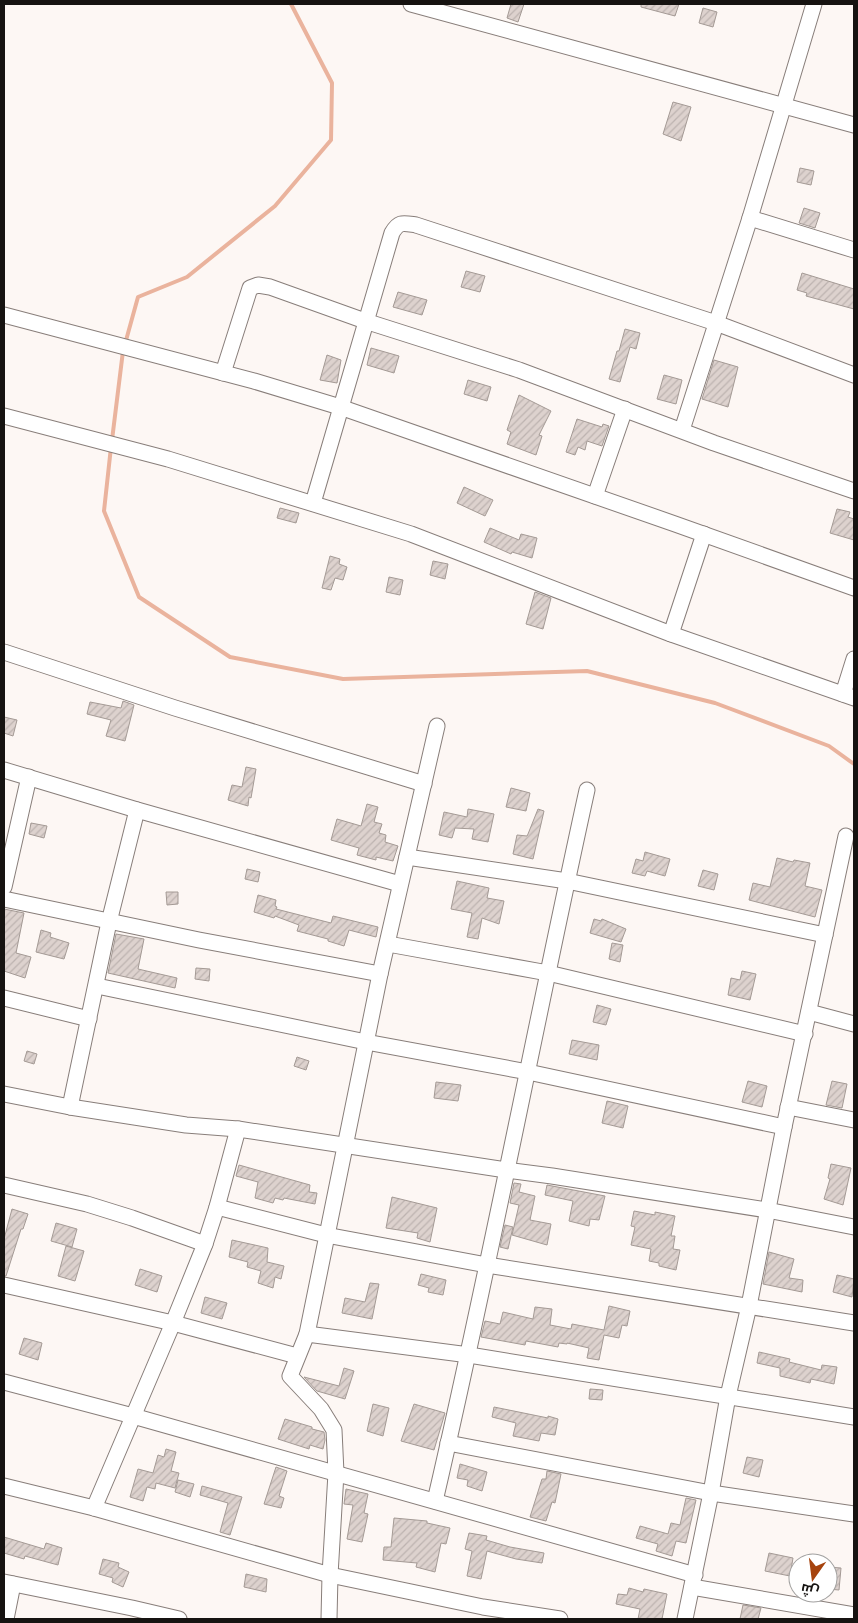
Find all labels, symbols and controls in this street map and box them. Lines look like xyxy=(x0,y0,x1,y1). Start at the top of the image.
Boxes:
north arrow xyxy=(788,1553,838,1603)
text: ش xyxy=(799,1580,821,1602)

